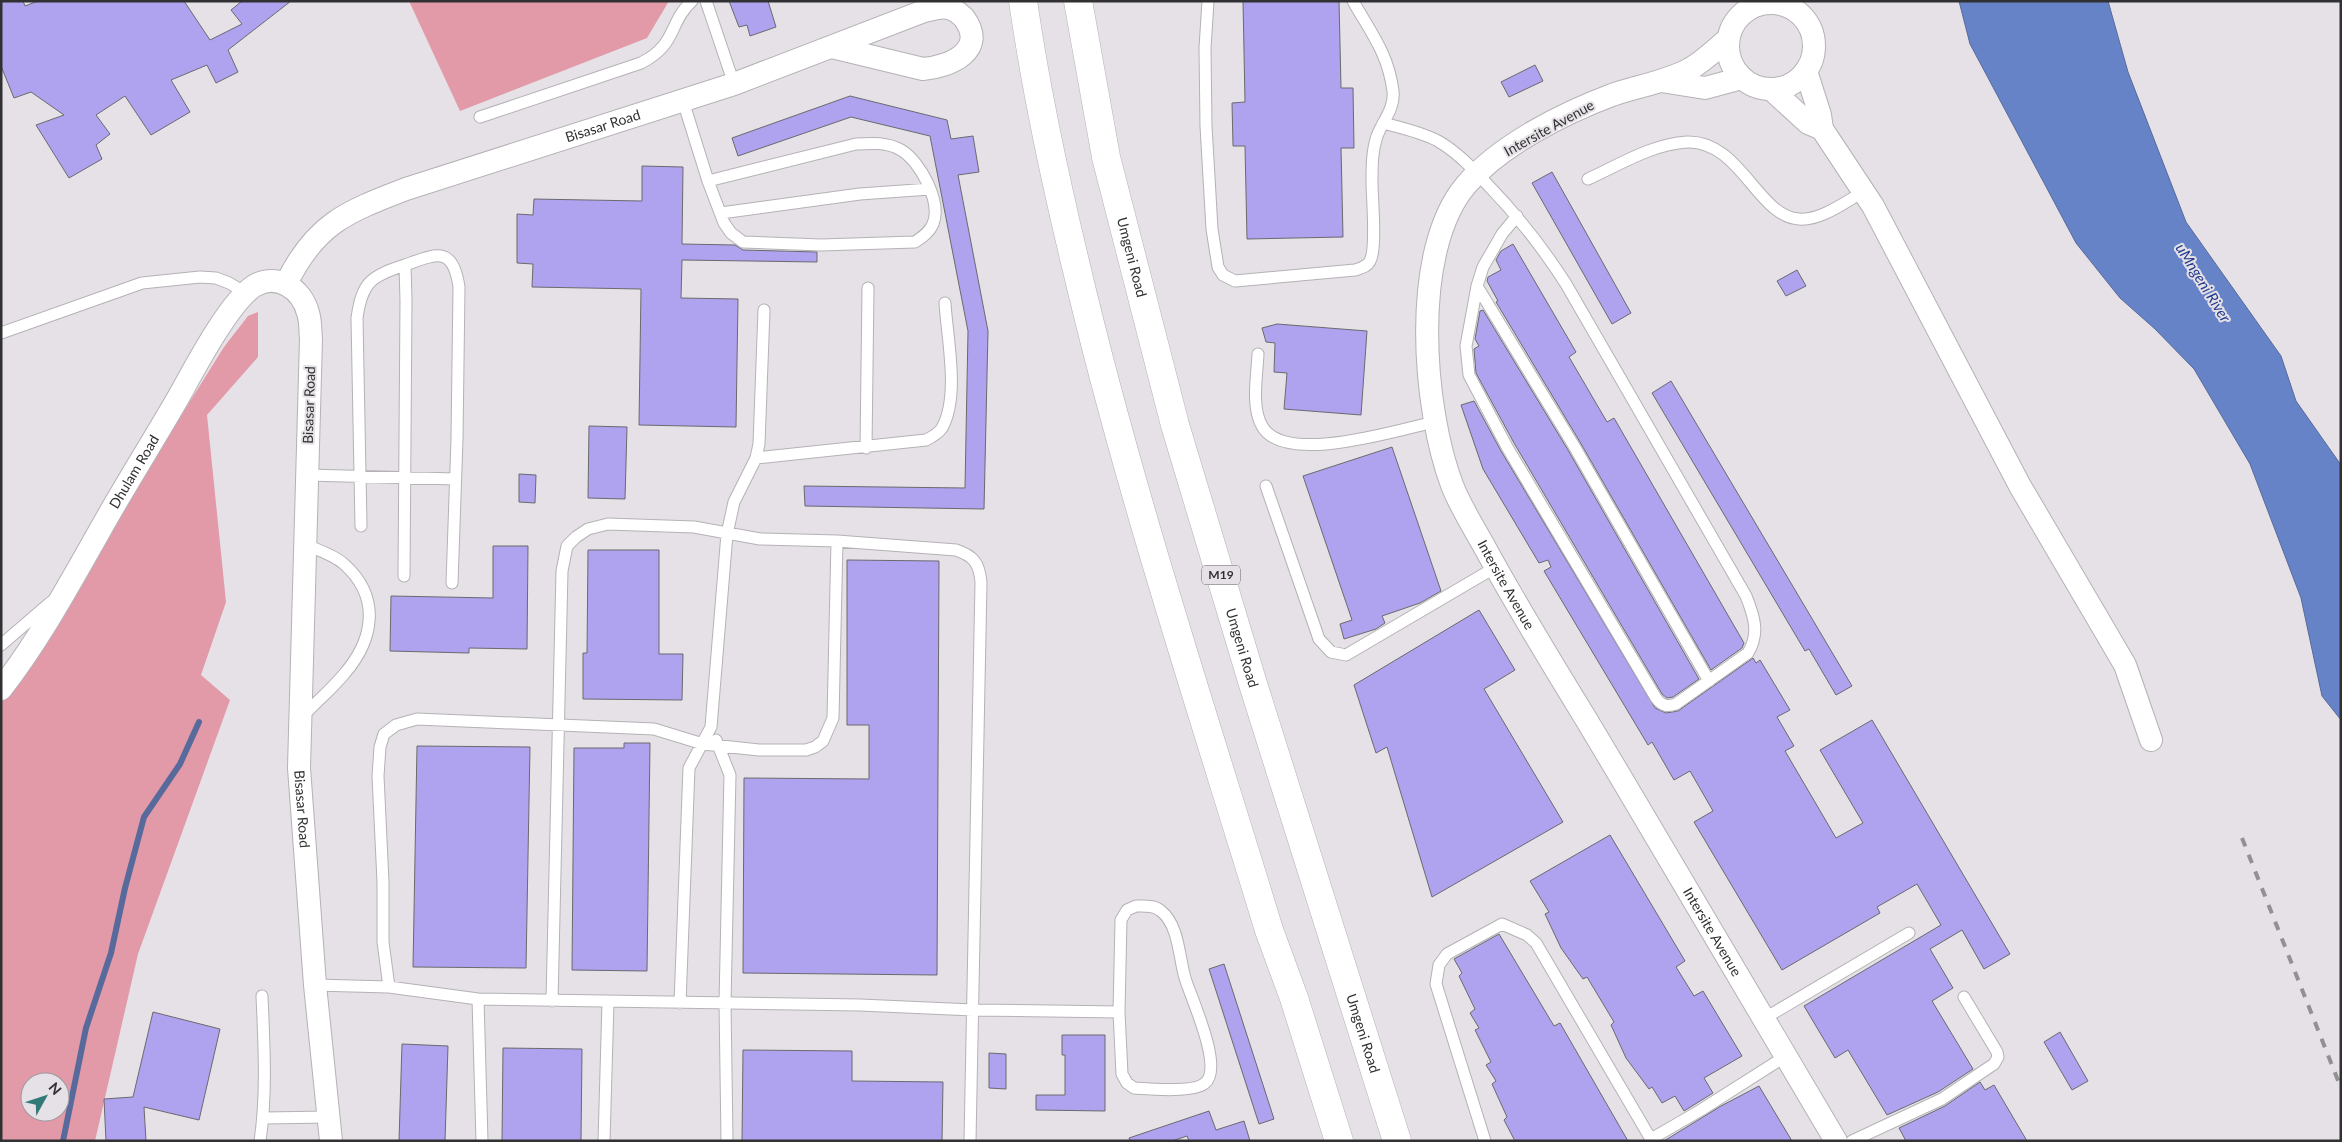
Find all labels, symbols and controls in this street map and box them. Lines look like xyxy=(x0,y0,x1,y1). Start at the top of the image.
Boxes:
street label: Intersite Avenue xyxy=(1501,96,1597,159)
street label: Bisasar Road xyxy=(563,106,642,145)
street label: Umgeni Road xyxy=(1114,215,1151,299)
water label: uMngeni River xyxy=(2173,240,2236,326)
street label: Bisasar Road xyxy=(299,366,318,444)
street label: Dhulam Road xyxy=(105,432,162,511)
street label: Intersite Avenue xyxy=(1474,537,1539,632)
road number: M19 xyxy=(1202,566,1240,584)
street label: Umgeni Road xyxy=(1223,606,1263,689)
street label: Bisasar Road xyxy=(291,770,314,848)
street label: Intersite Avenue xyxy=(1680,884,1746,979)
street label: Umgeni Road xyxy=(1343,992,1384,1075)
north arrow xyxy=(20,1072,70,1122)
text: N xyxy=(45,1079,65,1098)

